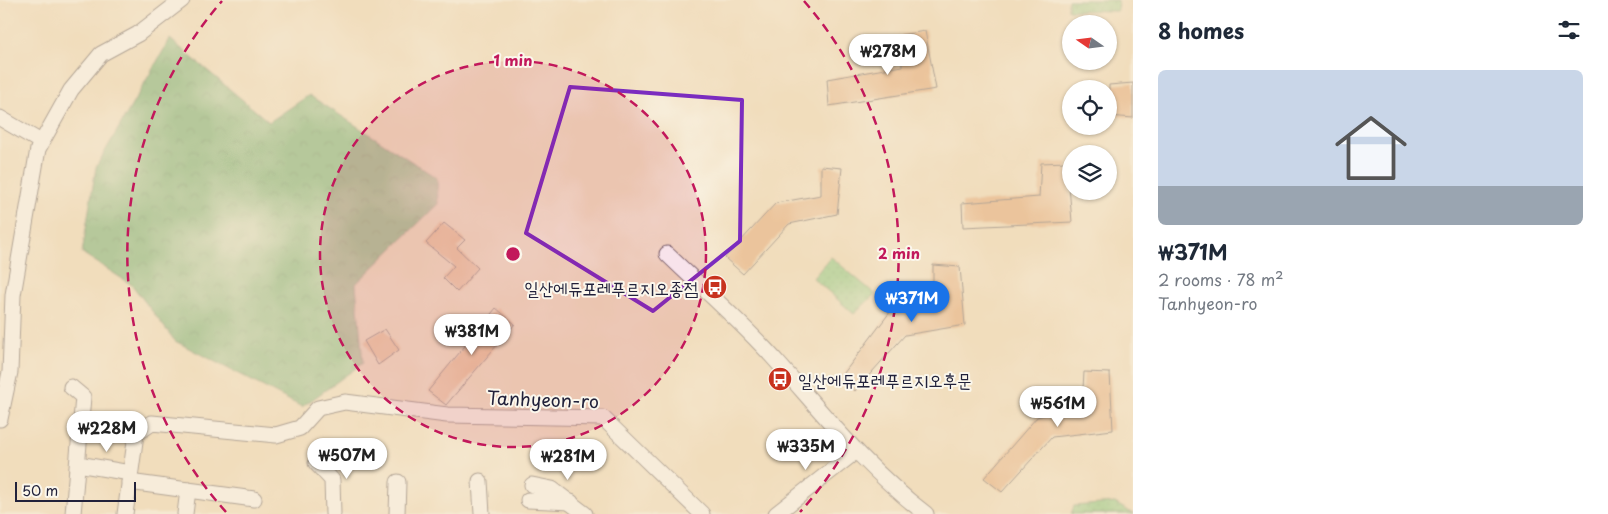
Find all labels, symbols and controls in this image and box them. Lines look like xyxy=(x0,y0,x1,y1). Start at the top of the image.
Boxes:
text: 8 homes xyxy=(1158,14,1244,46)
north arrow xyxy=(1062,15,1118,70)
map controls xyxy=(1062,15,1117,200)
icon: filters xyxy=(1555,16,1583,44)
pin: ₩278M xyxy=(853,34,923,76)
text: ₩278M xyxy=(860,38,916,62)
text: 1 min xyxy=(494,48,532,71)
button: locate xyxy=(1062,80,1117,135)
icon: home xyxy=(1326,103,1416,193)
button: layers xyxy=(1062,145,1117,200)
text: ₩371M xyxy=(1158,235,1228,267)
text: 2 min xyxy=(878,241,920,264)
centre of rings xyxy=(504,245,522,263)
text: 2 rooms · 78 m² xyxy=(1158,267,1284,291)
place label: 일산에듀포레푸르지오종점 xyxy=(524,274,699,301)
bus stop icon: 일산에듀포레푸르지오종점 xyxy=(702,274,728,300)
pin: ₩371M xyxy=(877,280,947,323)
text: ₩371M xyxy=(885,285,939,309)
text: Tanhyeon-ro xyxy=(1158,291,1257,315)
pin: ₩381M xyxy=(437,314,507,356)
text: ₩381M xyxy=(445,318,499,342)
bus stop icon: 일산에듀포레푸르지오후문 xyxy=(767,366,793,392)
place label: 일산에듀포레푸르지오후문 xyxy=(798,366,972,393)
street label: Tanhyeon-ro xyxy=(487,384,599,414)
pin: ₩561M xyxy=(1023,386,1093,428)
text: ₩561M xyxy=(1031,390,1085,414)
pin: ₩228M xyxy=(72,410,142,453)
text: ₩228M xyxy=(78,415,136,439)
pin: ₩335M xyxy=(771,428,841,471)
text: ₩335M xyxy=(777,433,835,457)
pin: ₩507M xyxy=(312,438,382,480)
pin: ₩281M xyxy=(533,438,603,481)
text: ₩507M xyxy=(318,442,376,466)
text: ₩281M xyxy=(541,443,595,467)
scale bar xyxy=(15,479,136,502)
text: 50 m xyxy=(22,480,58,501)

